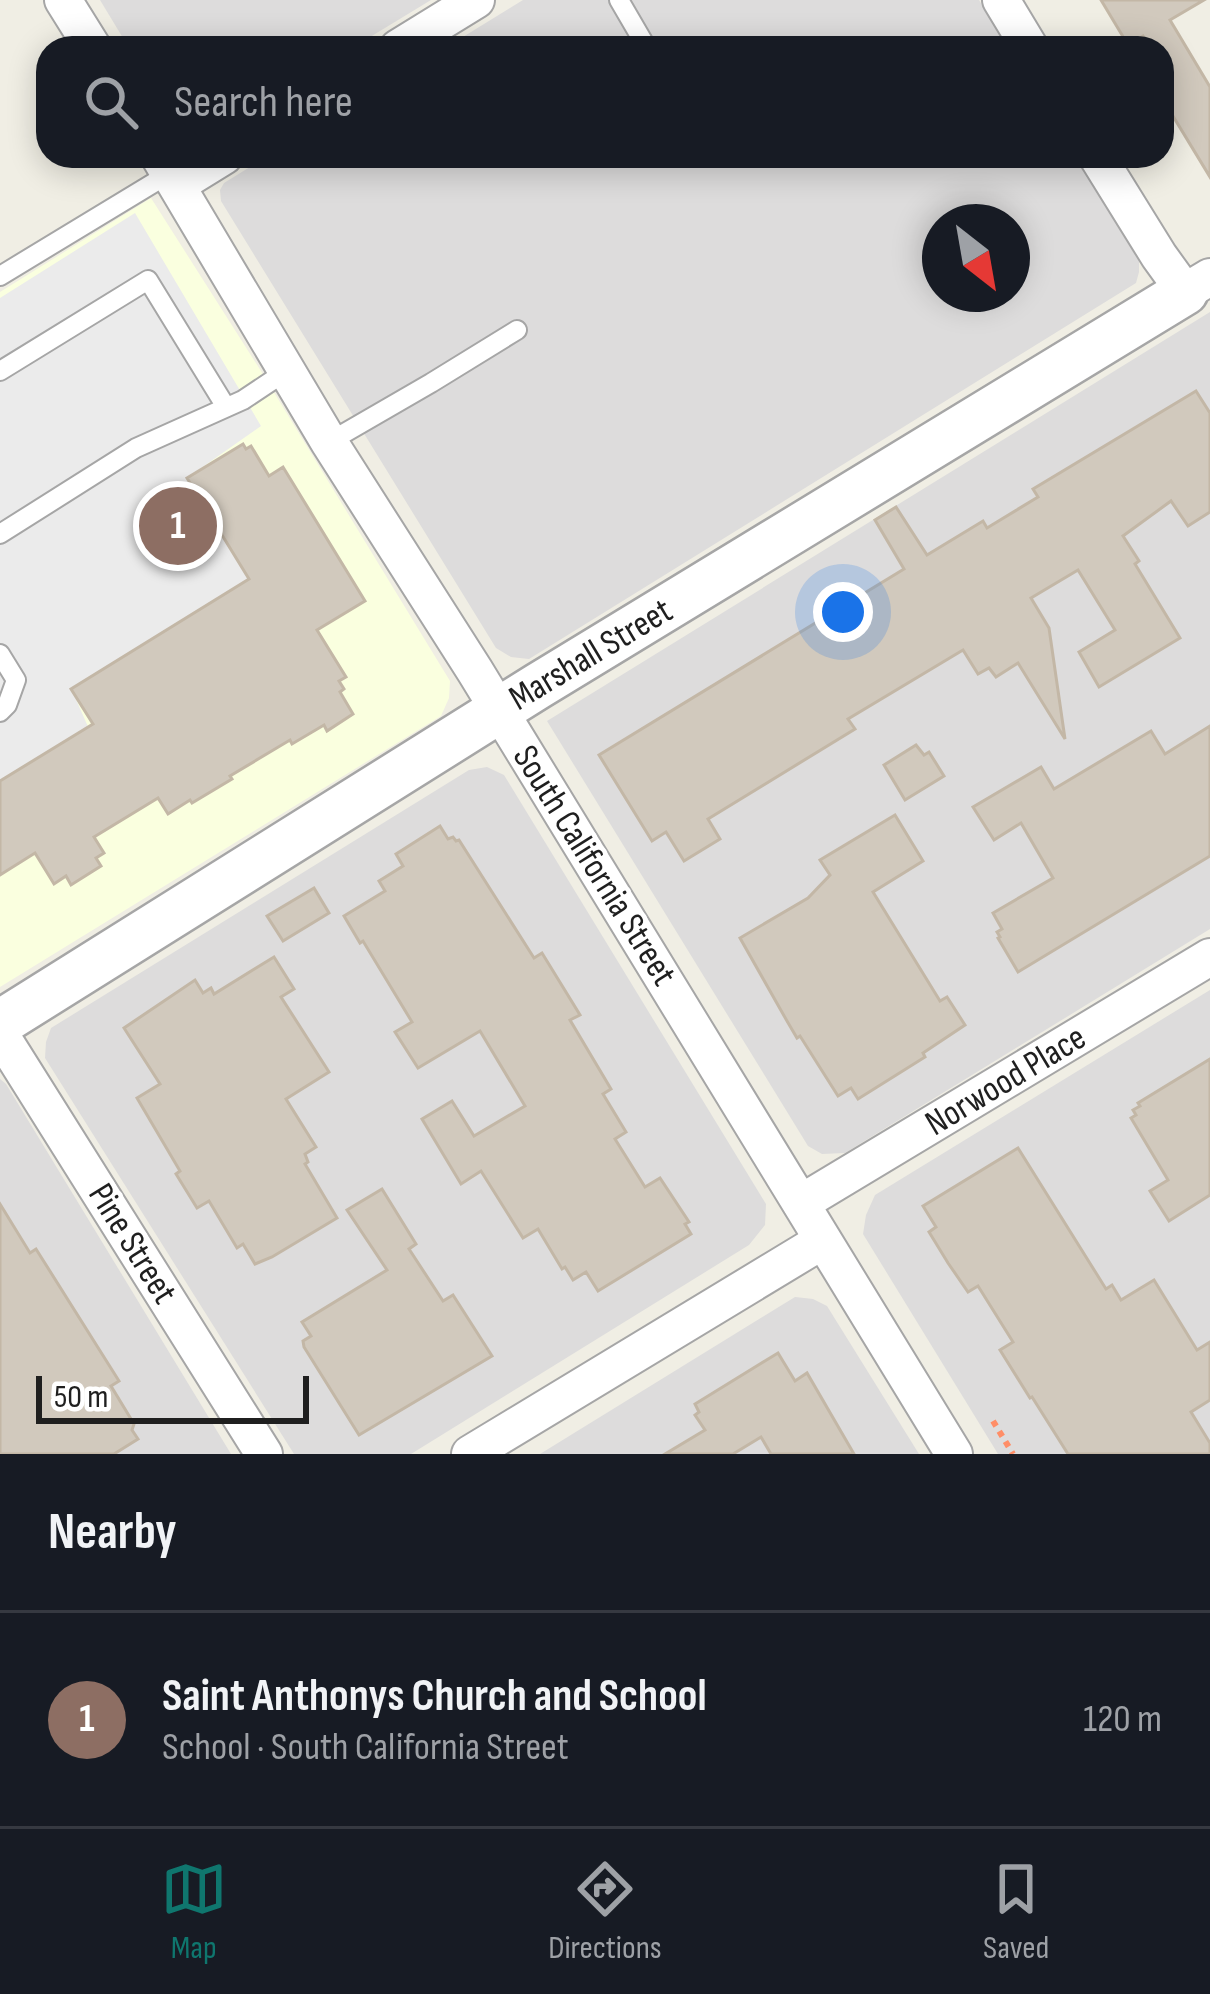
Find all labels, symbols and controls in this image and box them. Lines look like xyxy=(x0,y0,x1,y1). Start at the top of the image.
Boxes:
search box xyxy=(36,36,1174,168)
icon: search xyxy=(78,69,144,135)
text: Search here xyxy=(174,75,353,130)
north arrow xyxy=(922,204,1030,312)
pin: 1 xyxy=(139,481,217,571)
your location xyxy=(813,582,873,642)
street label: Marshall Street xyxy=(502,590,680,720)
street label: South California Street xyxy=(503,738,685,994)
street label: Norwood Place xyxy=(918,1016,1094,1146)
street label: Pine Street xyxy=(78,1176,186,1312)
scale bar xyxy=(36,1370,309,1423)
text: 50 m xyxy=(54,1377,108,1417)
text: Nearby xyxy=(48,1502,177,1563)
text: Saint Anthonys Church and School xyxy=(162,1669,707,1724)
text: 1 xyxy=(79,1696,95,1743)
text: 120 m xyxy=(1083,1696,1162,1743)
text: School · South California Street xyxy=(162,1724,569,1771)
tab: Map xyxy=(161,1856,227,1968)
tab: Directions xyxy=(548,1856,662,1968)
tab: Saved xyxy=(983,1856,1049,1968)

